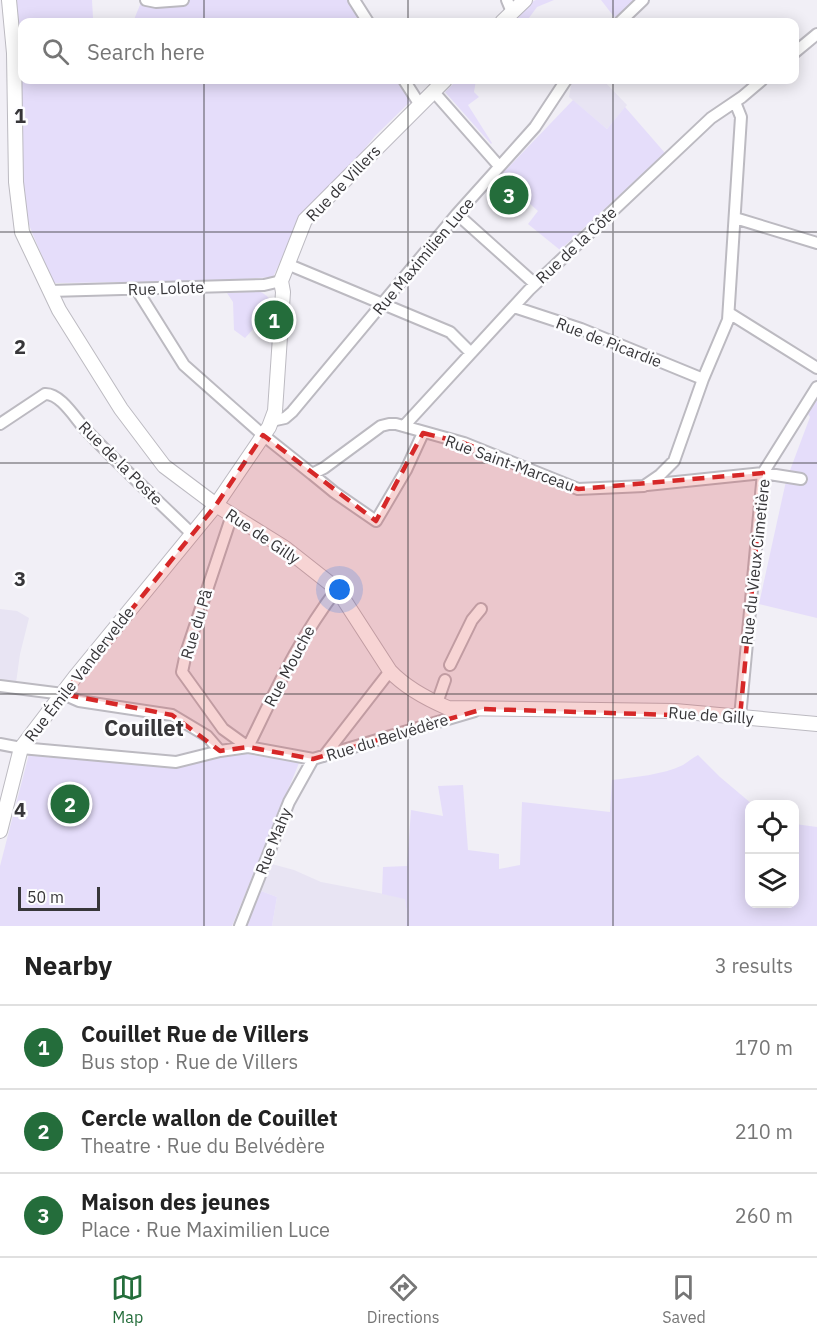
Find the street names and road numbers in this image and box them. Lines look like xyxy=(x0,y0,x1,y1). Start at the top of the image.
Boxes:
street label: Rue de Villers xyxy=(302,141,384,225)
street label: Rue Maximilien Luce xyxy=(368,193,478,319)
street label: Rue de la Côte xyxy=(531,202,621,288)
street label: Rue Lolote xyxy=(127,277,205,299)
street label: Rue de Picardie xyxy=(553,313,665,371)
street label: Rue de la Poste xyxy=(75,417,167,509)
street label: Rue Saint-Marceau xyxy=(443,430,577,496)
street label: Rue du Vieux Cimetière xyxy=(736,478,774,646)
street label: Rue de Gilly xyxy=(222,504,304,568)
street label: Rue du Pâ xyxy=(176,586,216,661)
street label: Rue Émile Vandervelde xyxy=(19,602,138,746)
street label: Rue Mouche xyxy=(259,622,319,710)
street label: Rue de Gilly xyxy=(668,702,754,728)
street label: Rue du Belvédère xyxy=(324,709,451,765)
street label: Rue Mahy xyxy=(251,805,295,877)

